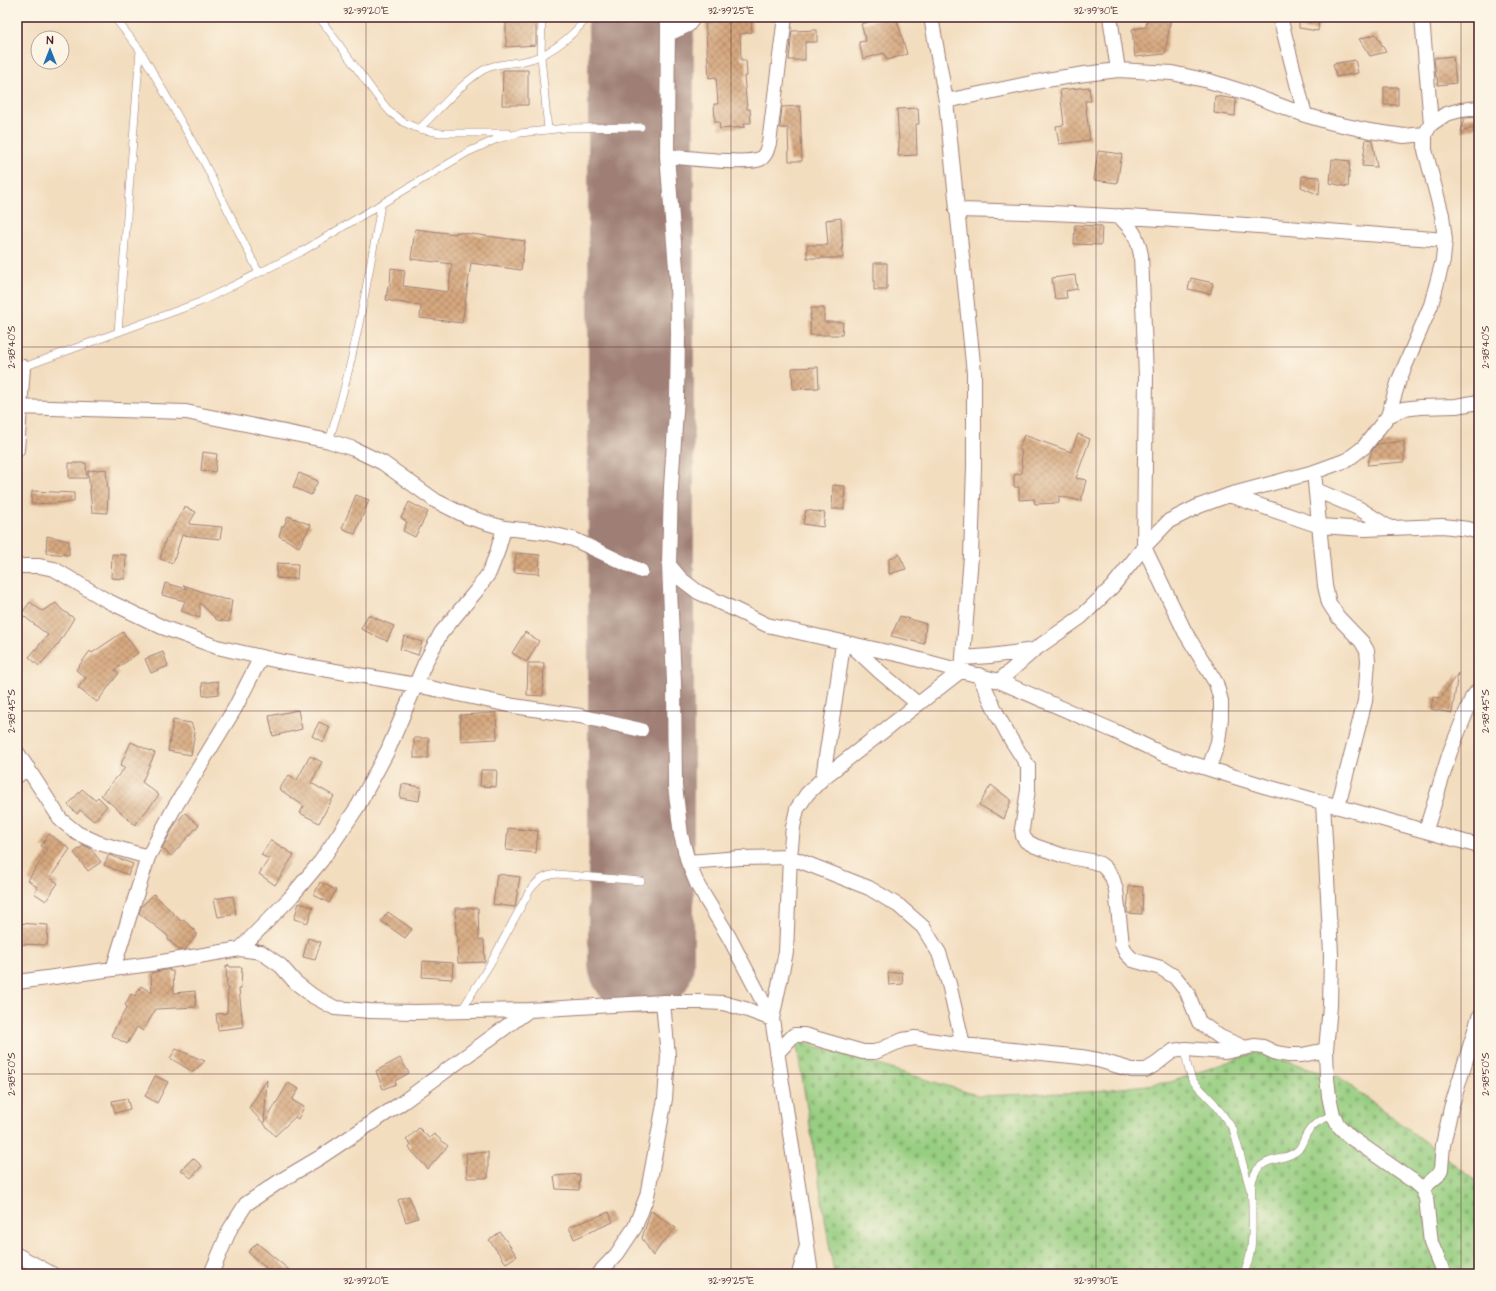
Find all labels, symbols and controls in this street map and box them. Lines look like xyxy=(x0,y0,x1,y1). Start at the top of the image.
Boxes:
text: 32°39'20"E xyxy=(343,4,389,18)
text: 32°39'25"E xyxy=(708,4,754,18)
text: 32°39'30"E xyxy=(1073,4,1119,18)
north arrow xyxy=(30,30,70,70)
text: N xyxy=(47,33,54,48)
text: 2°38'40"S xyxy=(5,325,19,369)
text: 2°38'40"S xyxy=(1479,325,1493,369)
text: 2°38'45"S xyxy=(5,689,19,733)
text: 2°38'45"S xyxy=(1479,689,1493,733)
text: 2°38'50"S xyxy=(5,1052,19,1096)
text: 2°38'50"S xyxy=(1479,1052,1493,1096)
text: 32°39'20"E xyxy=(343,1274,389,1288)
text: 32°39'25"E xyxy=(708,1274,754,1288)
text: 32°39'30"E xyxy=(1073,1274,1119,1288)

